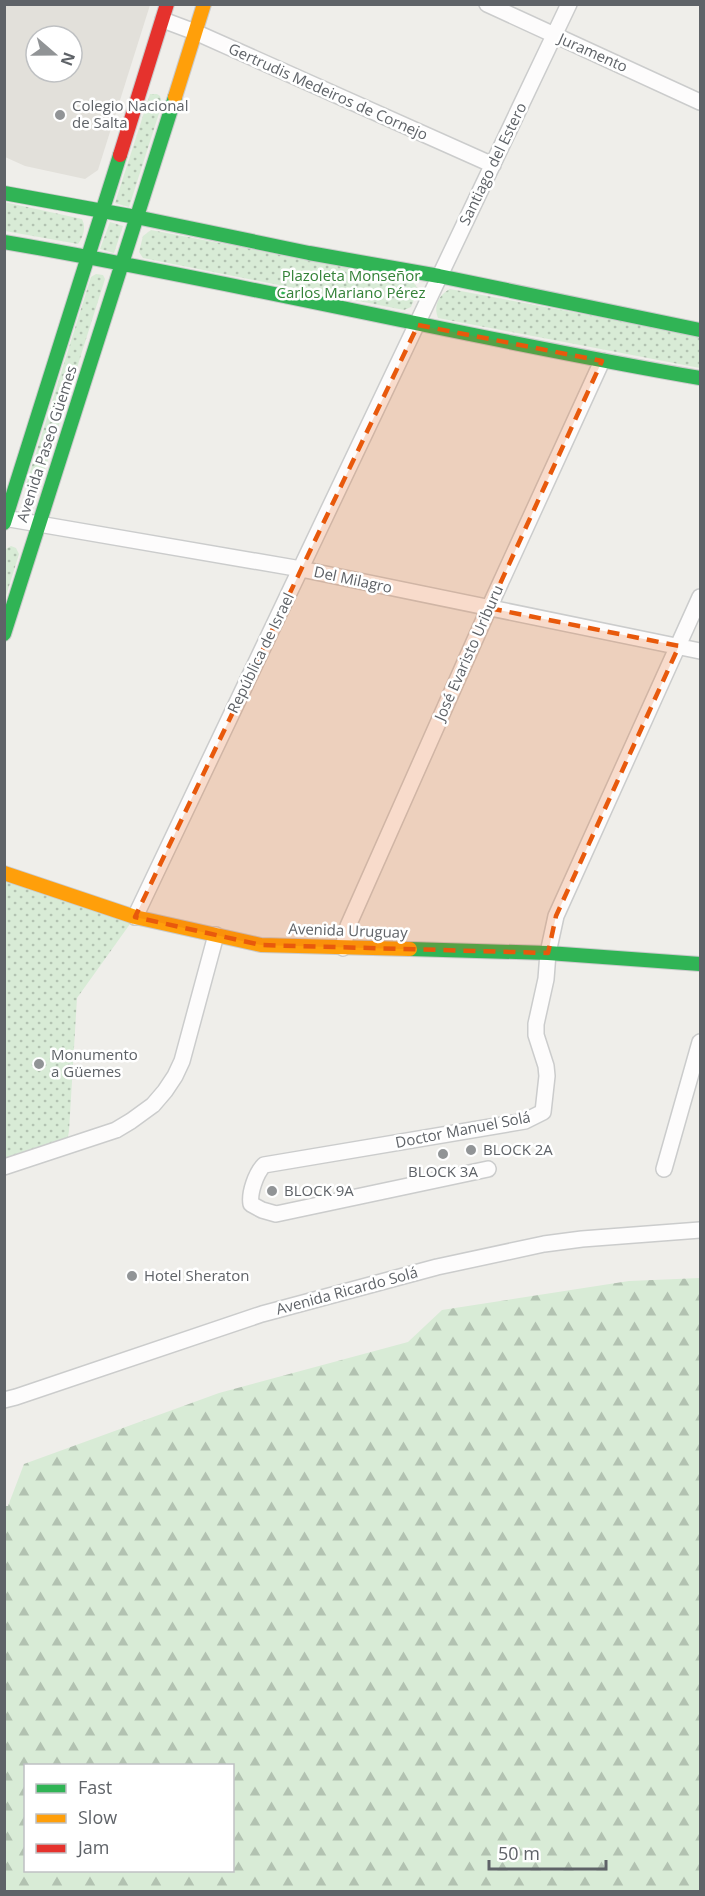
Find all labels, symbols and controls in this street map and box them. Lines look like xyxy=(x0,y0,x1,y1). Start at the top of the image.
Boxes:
north arrow xyxy=(24,24,84,84)
street label: Juramento xyxy=(554,27,631,76)
street label: Gertrudis Medeiros de Cornejo xyxy=(226,38,431,144)
text: N xyxy=(56,49,81,69)
place label: Colegio Nacional de Salta xyxy=(72,95,188,132)
street label: Santiago del Estero xyxy=(454,99,530,228)
marker: Colegio Nacional de Salta xyxy=(53,108,67,122)
park label: Plazoleta Monseñor Carlos Mariano Pérez xyxy=(277,265,426,302)
street label: Avenida Paseo Güemes xyxy=(11,363,81,525)
street label: Del Milagro xyxy=(312,561,394,597)
street label: José Evaristo Uriburu xyxy=(428,582,507,725)
street label: República de Israel xyxy=(222,589,298,716)
street label: Avenida Uruguay xyxy=(288,918,408,942)
place label: Monumento a Güemes xyxy=(51,1044,138,1081)
marker: Monumento a Güemes xyxy=(32,1057,46,1071)
street label: Doctor Manuel Solá xyxy=(394,1106,532,1152)
place label: BLOCK 2A xyxy=(483,1139,553,1159)
marker: BLOCK 2A xyxy=(464,1143,478,1157)
marker: BLOCK 3A xyxy=(436,1147,450,1161)
place label: BLOCK 3A xyxy=(408,1161,478,1181)
place label: BLOCK 9A xyxy=(284,1180,354,1200)
marker: BLOCK 9A xyxy=(265,1184,279,1198)
street label: Avenida Ricardo Solá xyxy=(274,1261,420,1319)
place label: Hotel Sheraton xyxy=(144,1265,249,1285)
marker: Hotel Sheraton xyxy=(125,1269,139,1283)
legend xyxy=(24,1764,234,1872)
text: Fast xyxy=(78,1775,112,1799)
text: Slow xyxy=(78,1805,117,1829)
scale bar xyxy=(489,1833,606,1871)
text: Jam xyxy=(76,1835,110,1859)
text: 50 m xyxy=(498,1841,540,1865)

